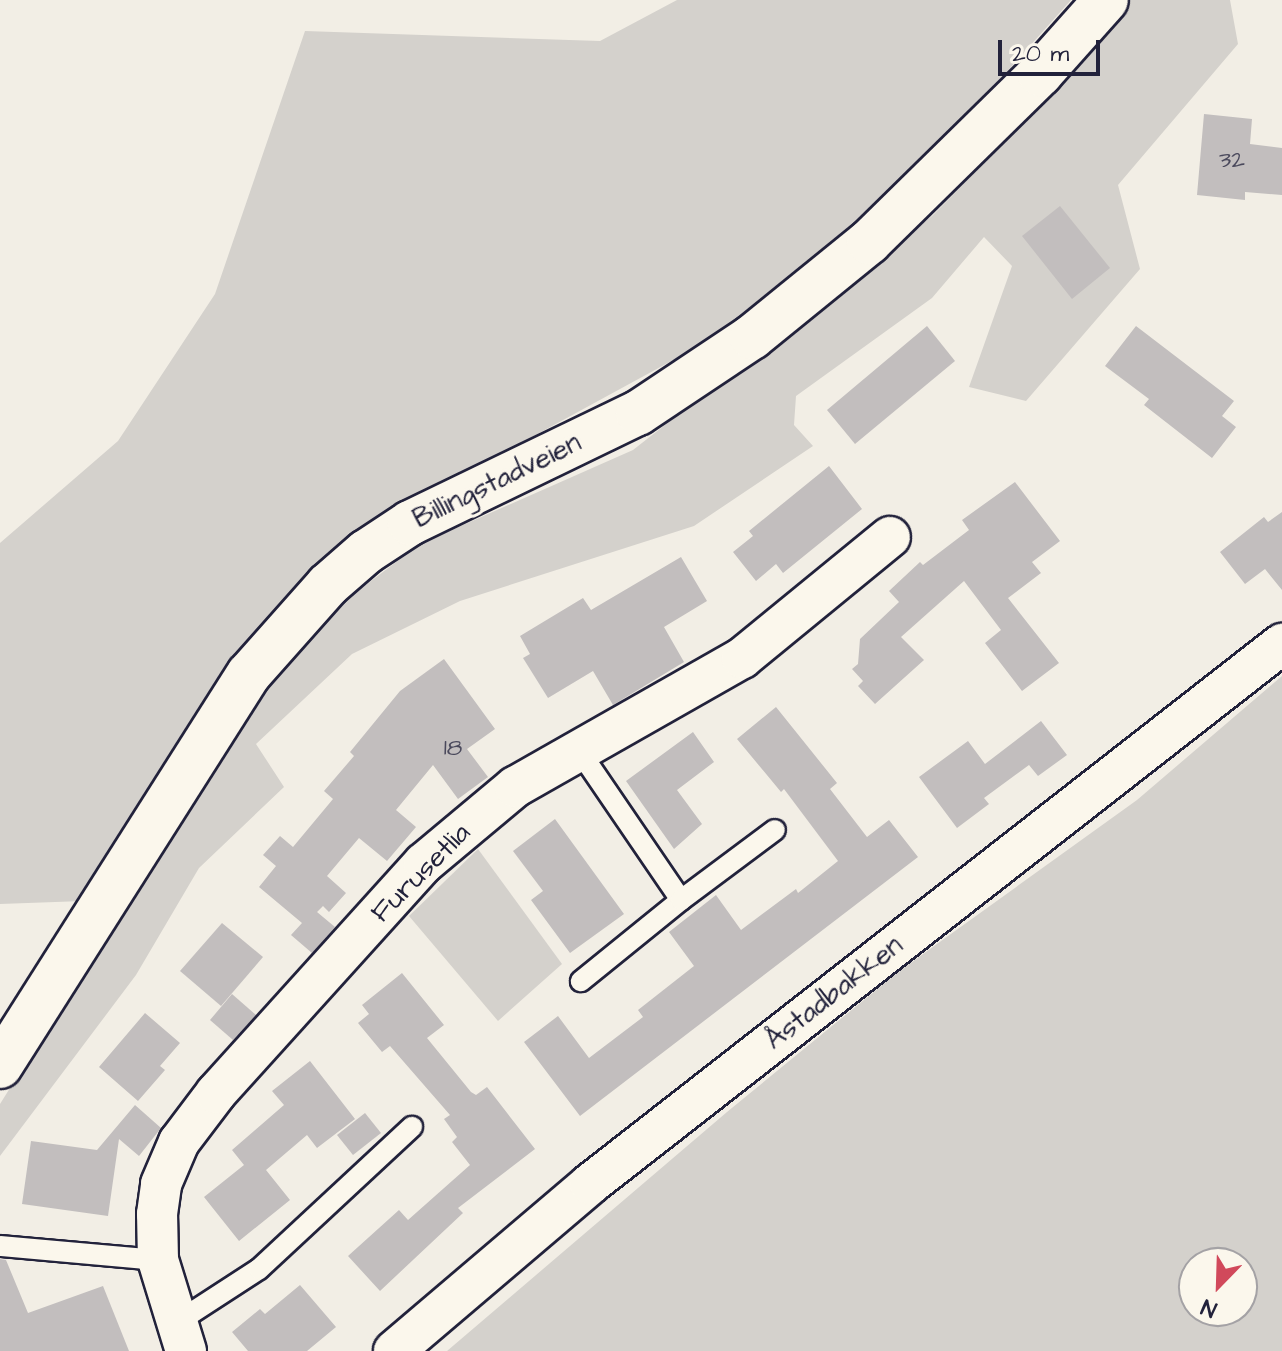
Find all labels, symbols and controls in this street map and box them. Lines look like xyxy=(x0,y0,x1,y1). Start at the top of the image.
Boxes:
scale bar xyxy=(1002,24,1104,74)
text: 20 m xyxy=(1012,37,1069,71)
house number: 32 xyxy=(1219,147,1245,175)
street label: Billingstadveien xyxy=(408,426,586,536)
house number: 18 xyxy=(444,735,462,763)
street label: Furusetlia xyxy=(364,816,478,930)
street label: Åstadbakken xyxy=(758,929,910,1057)
north arrow xyxy=(1178,1247,1258,1327)
text: N xyxy=(1197,1291,1222,1325)

